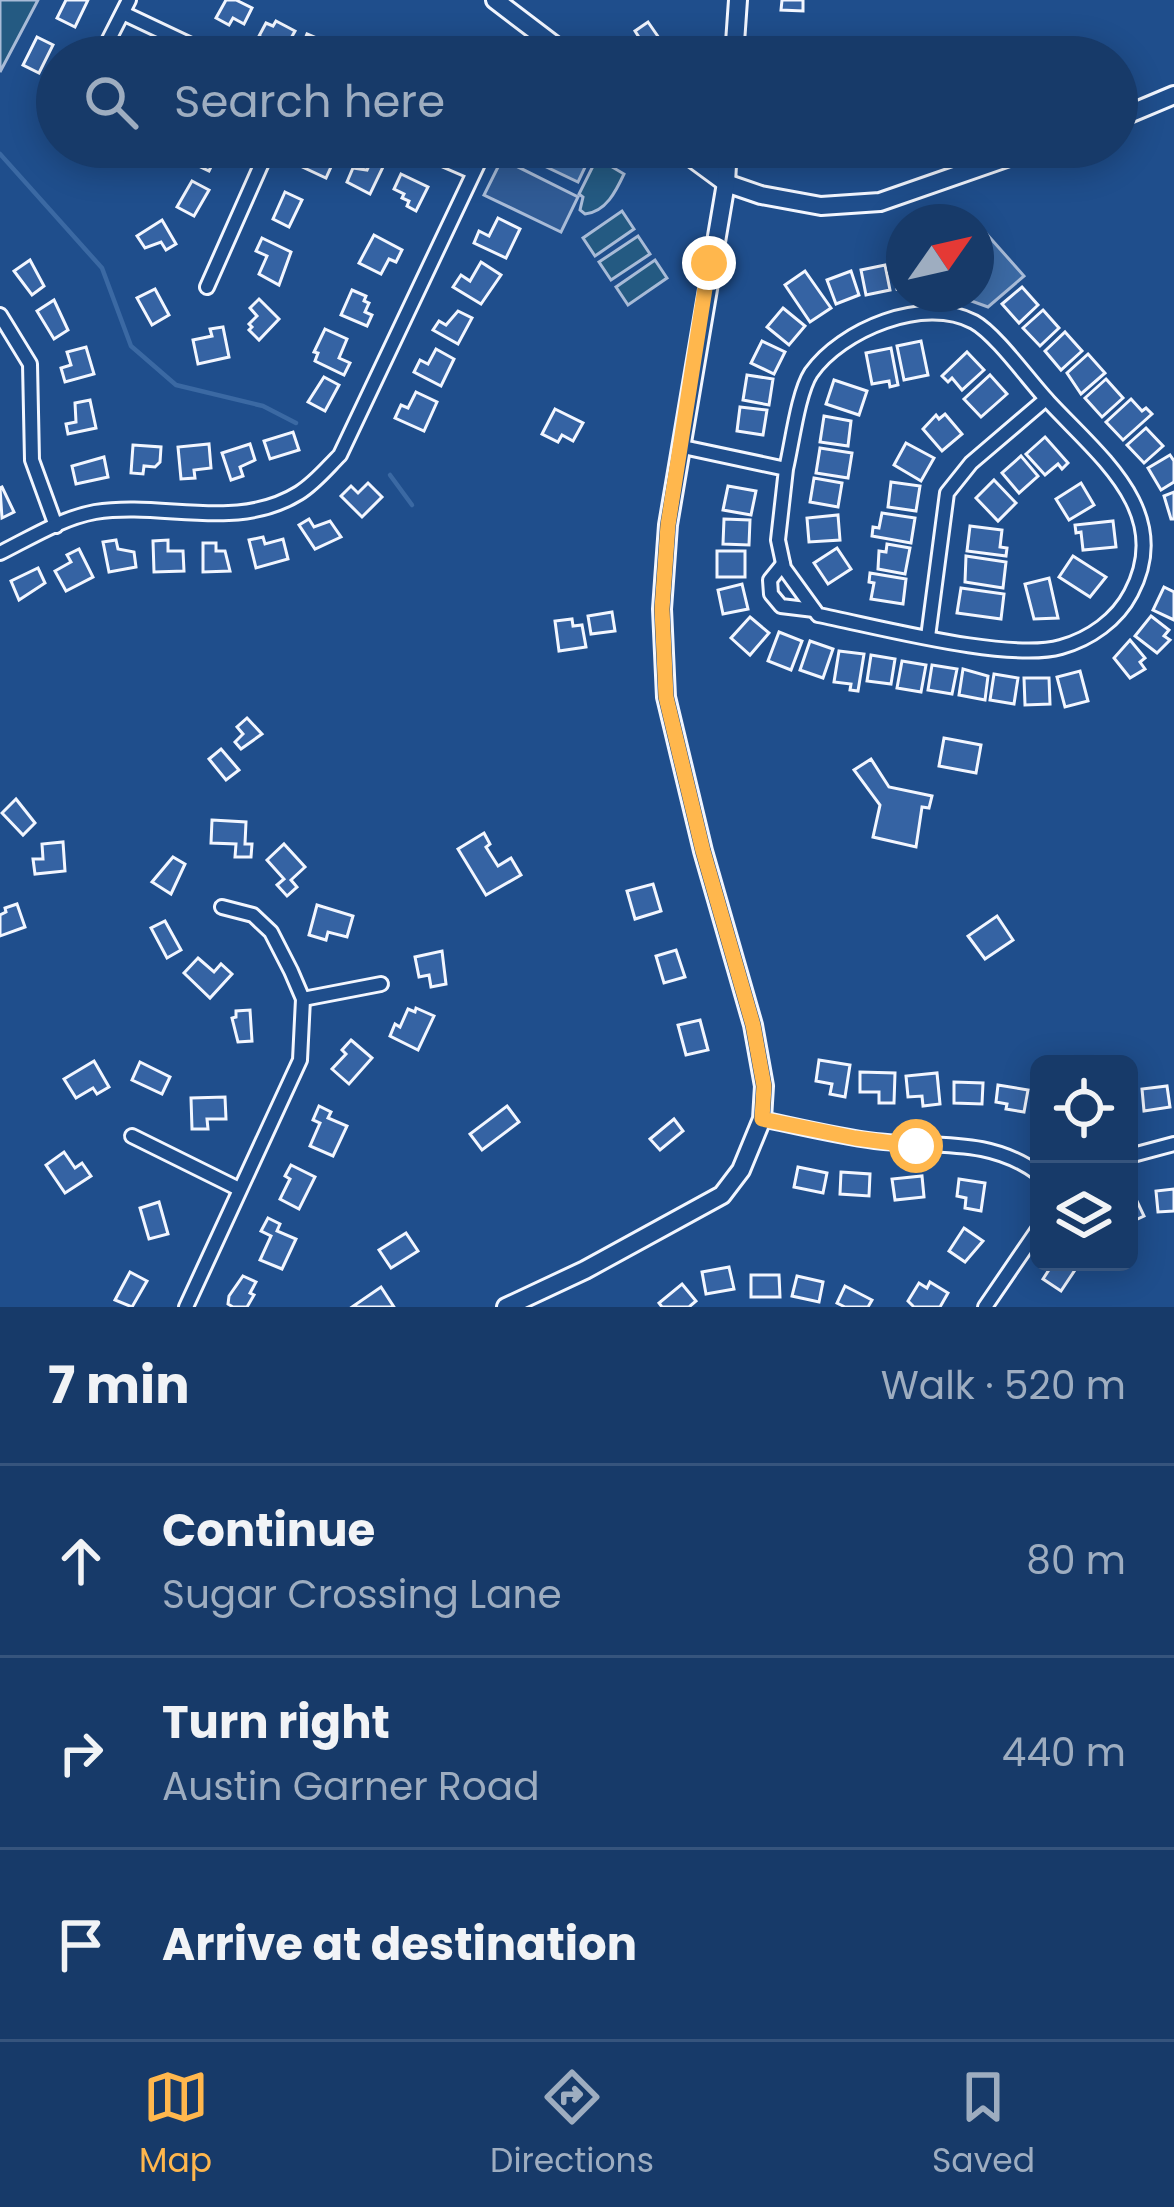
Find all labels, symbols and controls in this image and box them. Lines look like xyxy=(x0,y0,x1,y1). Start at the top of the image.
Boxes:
search box xyxy=(36,36,1138,168)
icon: search xyxy=(78,69,144,135)
text: Search here xyxy=(174,70,445,133)
north arrow xyxy=(886,204,994,312)
route end xyxy=(682,236,736,290)
map controls xyxy=(1030,1055,1138,1271)
button: locate xyxy=(1030,1055,1138,1163)
route start xyxy=(889,1119,943,1173)
button: layers xyxy=(1030,1163,1138,1271)
text: 7 min xyxy=(48,1349,190,1421)
text: Walk · 520 m xyxy=(881,1358,1126,1413)
text: Continue xyxy=(162,1499,375,1562)
icon: ahead xyxy=(48,1528,114,1594)
text: 80 m xyxy=(1026,1533,1126,1588)
text: Sugar Crossing Lane xyxy=(162,1567,562,1622)
text: Turn right xyxy=(162,1691,390,1754)
icon: right xyxy=(48,1720,114,1786)
text: 440 m xyxy=(1002,1725,1126,1780)
text: Austin Garner Road xyxy=(162,1759,540,1814)
icon: arrive xyxy=(48,1912,114,1978)
text: Arrive at destination xyxy=(162,1913,637,1976)
tab: Map xyxy=(139,2064,212,2186)
tab: Directions xyxy=(490,2064,654,2186)
tab: Saved xyxy=(932,2064,1035,2186)

